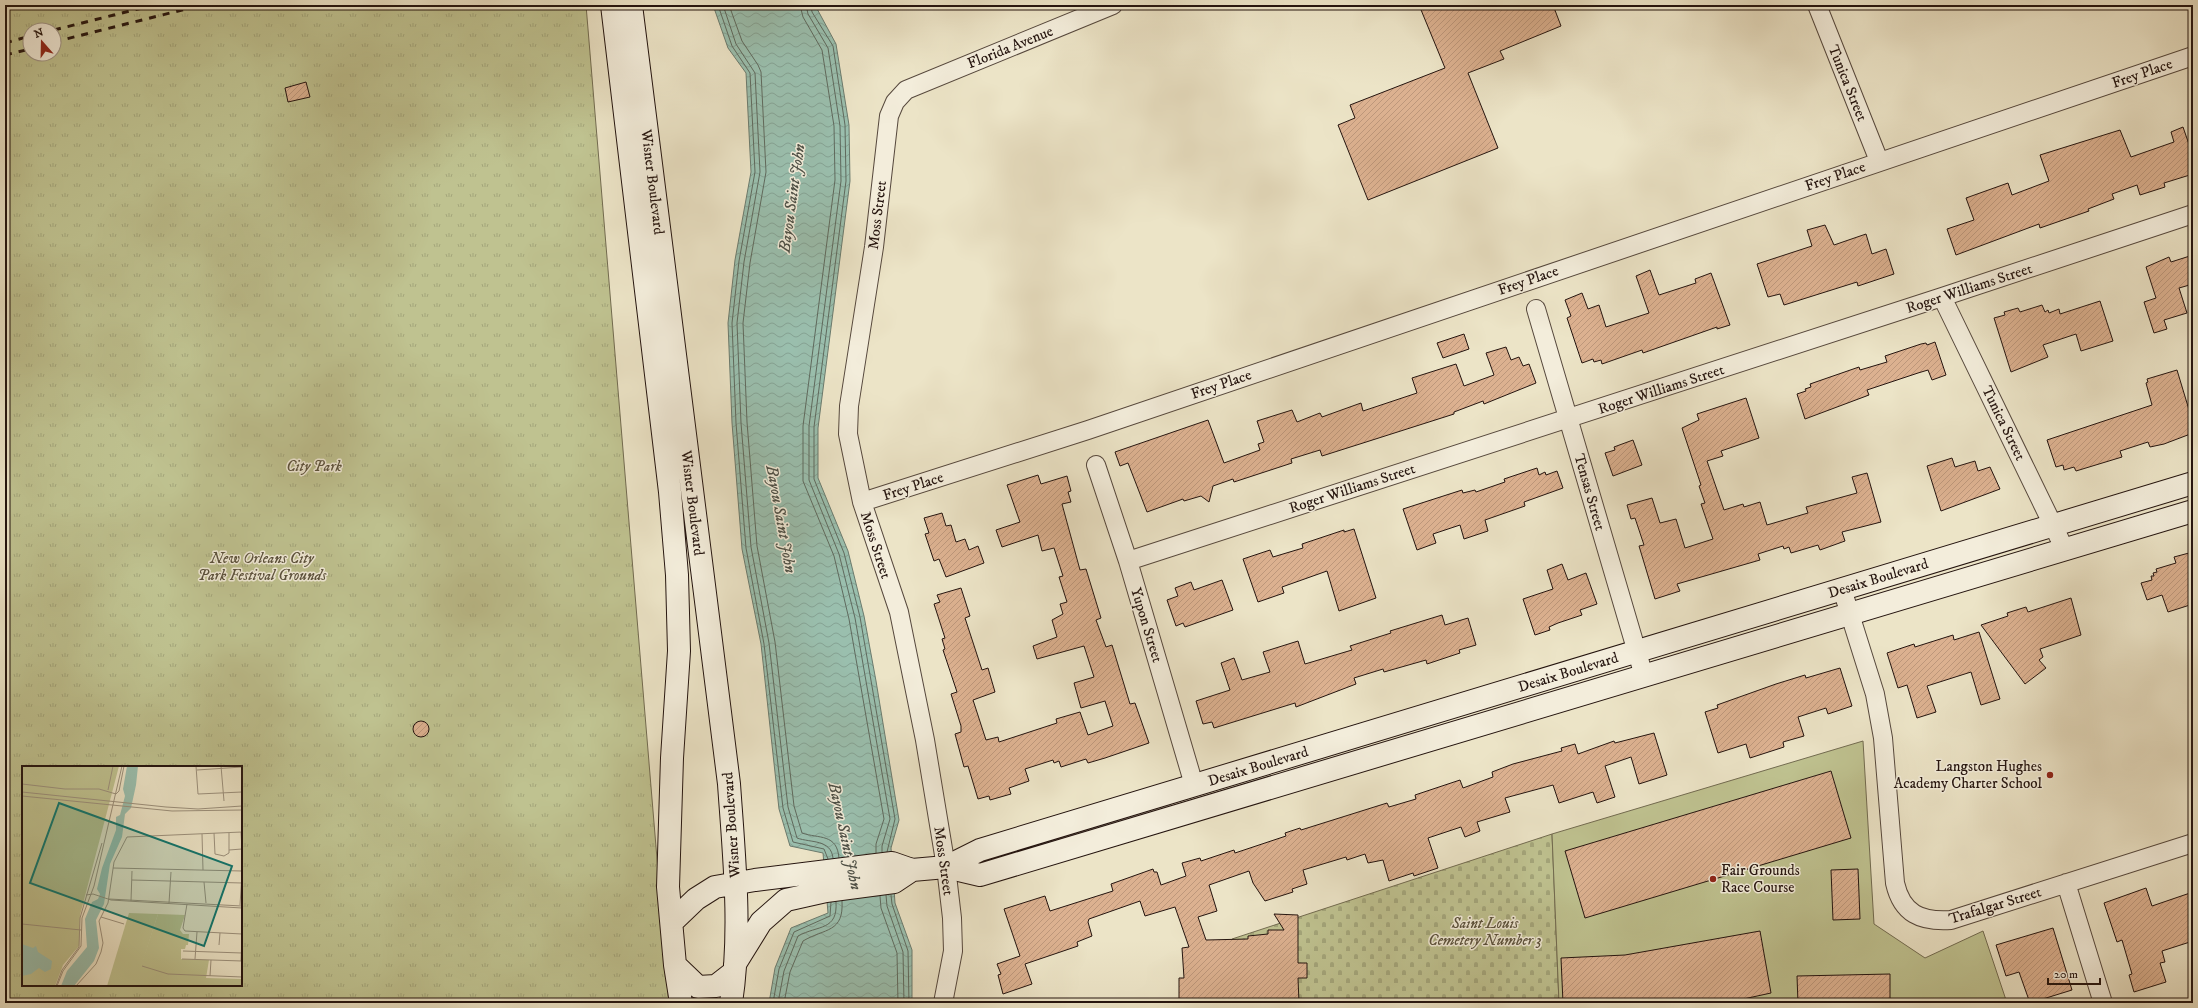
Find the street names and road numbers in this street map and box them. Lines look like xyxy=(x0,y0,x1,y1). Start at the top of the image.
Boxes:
street label: Florida Avenue xyxy=(965,22,1056,73)
street label: Tunica Street xyxy=(1824,42,1872,124)
street label: Frey Place xyxy=(2109,54,2175,93)
street label: Wisner Boulevard xyxy=(636,127,668,236)
street label: Frey Place xyxy=(1802,157,1868,196)
street label: Moss Street xyxy=(864,179,891,251)
street label: Roger Williams Street xyxy=(1904,259,2035,318)
street label: Frey Place xyxy=(1495,261,1561,300)
street label: Roger Williams Street xyxy=(1596,360,1727,419)
street label: Frey Place xyxy=(1188,365,1254,404)
street label: Tunica Street xyxy=(1977,383,2030,464)
street label: Wisner Boulevard xyxy=(676,448,708,557)
street label: Tensas Street xyxy=(1570,452,1610,533)
street label: Roger Williams Street xyxy=(1287,459,1418,518)
street label: Frey Place xyxy=(880,468,946,505)
street label: Moss Street xyxy=(856,509,895,581)
street label: Desaix Boulevard xyxy=(1826,554,1931,603)
street label: Yupon Street xyxy=(1126,585,1167,665)
street label: Desaix Boulevard xyxy=(1516,648,1621,697)
street label: Desaix Boulevard xyxy=(1206,742,1311,791)
street label: Wisner Boulevard xyxy=(718,771,745,880)
street label: Moss Street xyxy=(929,825,958,897)
street label: Trafalgar Street xyxy=(1947,882,2044,929)

